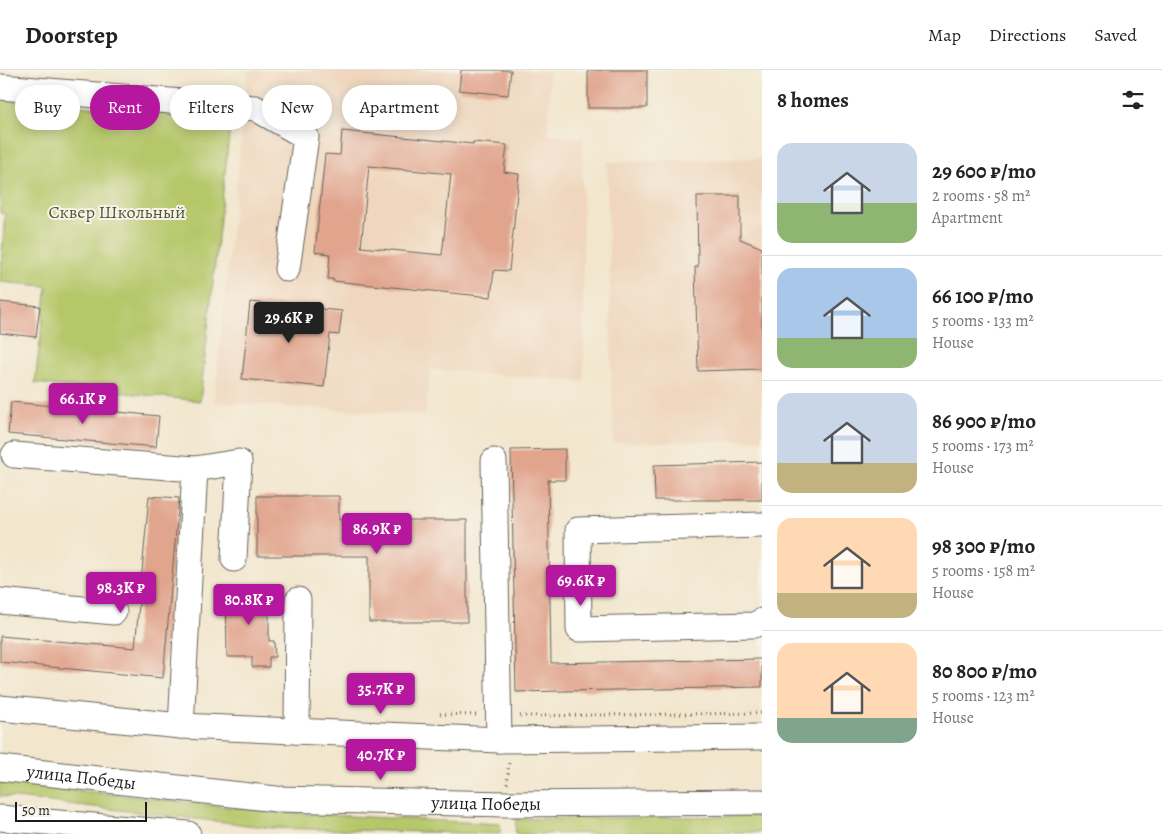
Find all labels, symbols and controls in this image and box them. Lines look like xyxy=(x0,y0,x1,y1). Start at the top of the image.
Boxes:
text: Doorstep xyxy=(25,19,118,51)
text: Map xyxy=(928,23,961,47)
text: Directions xyxy=(989,23,1066,47)
text: Saved xyxy=(1094,23,1137,47)
chip: Buy xyxy=(15,85,80,130)
chip: Rent xyxy=(90,85,160,130)
chip: Filters xyxy=(170,85,252,130)
chip: New xyxy=(262,85,332,130)
chip: Apartment xyxy=(342,85,457,130)
text: 8 homes xyxy=(777,86,849,114)
icon: filters xyxy=(1119,86,1147,114)
text: 29 600 ₽/mo xyxy=(932,157,1036,185)
icon: home xyxy=(817,163,877,223)
text: 2 rooms · 58 m² xyxy=(932,185,1030,207)
park label: Сквер Школьный xyxy=(49,200,185,224)
text: Apartment xyxy=(932,207,1003,229)
text: 66 100 ₽/mo xyxy=(932,282,1034,310)
icon: home xyxy=(817,288,877,348)
pin: 29.6K ₽ xyxy=(243,302,335,344)
text: 29.6K ₽ xyxy=(265,307,313,329)
text: 5 rooms · 133 m² xyxy=(932,310,1034,332)
text: House xyxy=(932,332,974,354)
pin: 66.1K ₽ xyxy=(37,382,129,425)
text: 66.1K ₽ xyxy=(60,388,106,410)
text: 86 900 ₽/mo xyxy=(932,407,1036,435)
icon: home xyxy=(817,413,877,473)
text: 5 rooms · 173 m² xyxy=(932,435,1034,457)
text: House xyxy=(932,457,974,479)
pin: 86.9K ₽ xyxy=(331,512,423,555)
text: 86.9K ₽ xyxy=(353,518,401,540)
text: 98 300 ₽/mo xyxy=(932,532,1035,560)
icon: home xyxy=(817,538,877,598)
text: 5 rooms · 158 m² xyxy=(932,560,1035,582)
pin: 69.6K ₽ xyxy=(535,564,627,607)
text: 69.6K ₽ xyxy=(557,570,605,592)
pin: 98.3K ₽ xyxy=(75,572,167,614)
text: 98.3K ₽ xyxy=(97,577,145,599)
text: House xyxy=(932,582,974,604)
pin: 80.8K ₽ xyxy=(203,584,295,626)
text: 80.8K ₽ xyxy=(224,589,274,611)
text: 80 800 ₽/mo xyxy=(932,657,1037,685)
icon: home xyxy=(817,663,877,723)
pin: 35.7K ₽ xyxy=(335,672,427,715)
text: 35.7K ₽ xyxy=(358,678,404,700)
text: 5 rooms · 123 m² xyxy=(932,685,1035,707)
text: House xyxy=(932,707,974,729)
pin: 40.7K ₽ xyxy=(335,738,427,781)
text: 40.7K ₽ xyxy=(357,744,405,766)
street label: улица Победы xyxy=(25,759,137,795)
street label: улица Победы xyxy=(430,790,541,816)
scale bar xyxy=(15,799,148,822)
text: 50 m xyxy=(22,801,50,820)

